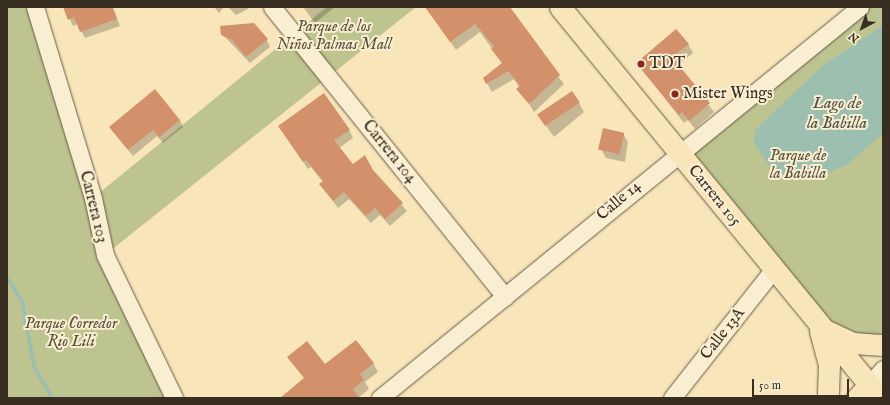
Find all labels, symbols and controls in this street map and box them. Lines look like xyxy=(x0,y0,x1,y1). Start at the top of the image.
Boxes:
north arrow xyxy=(842,8,882,48)
park label: Parque de los Niños Palmas Mall xyxy=(276,17,392,55)
text: N xyxy=(846,29,862,45)
place label: TDT xyxy=(649,54,685,74)
marker: TDT xyxy=(636,59,646,69)
place label: Mister Wings xyxy=(683,84,773,104)
marker: Mister Wings xyxy=(670,89,680,99)
water label: Lago de la Babilla xyxy=(807,94,867,134)
street label: Carrera 104 xyxy=(358,117,420,187)
park label: Parque de la Babilla xyxy=(770,146,826,184)
street label: Carrera 105 xyxy=(683,161,745,231)
street label: Carrera 103 xyxy=(75,169,111,245)
street label: Calle 14 xyxy=(593,177,645,225)
street label: Calle 13A xyxy=(697,304,749,364)
park label: Parque Corredor Rio Lili xyxy=(25,314,117,352)
scale bar xyxy=(754,371,851,397)
text: 50 m xyxy=(759,378,781,393)

